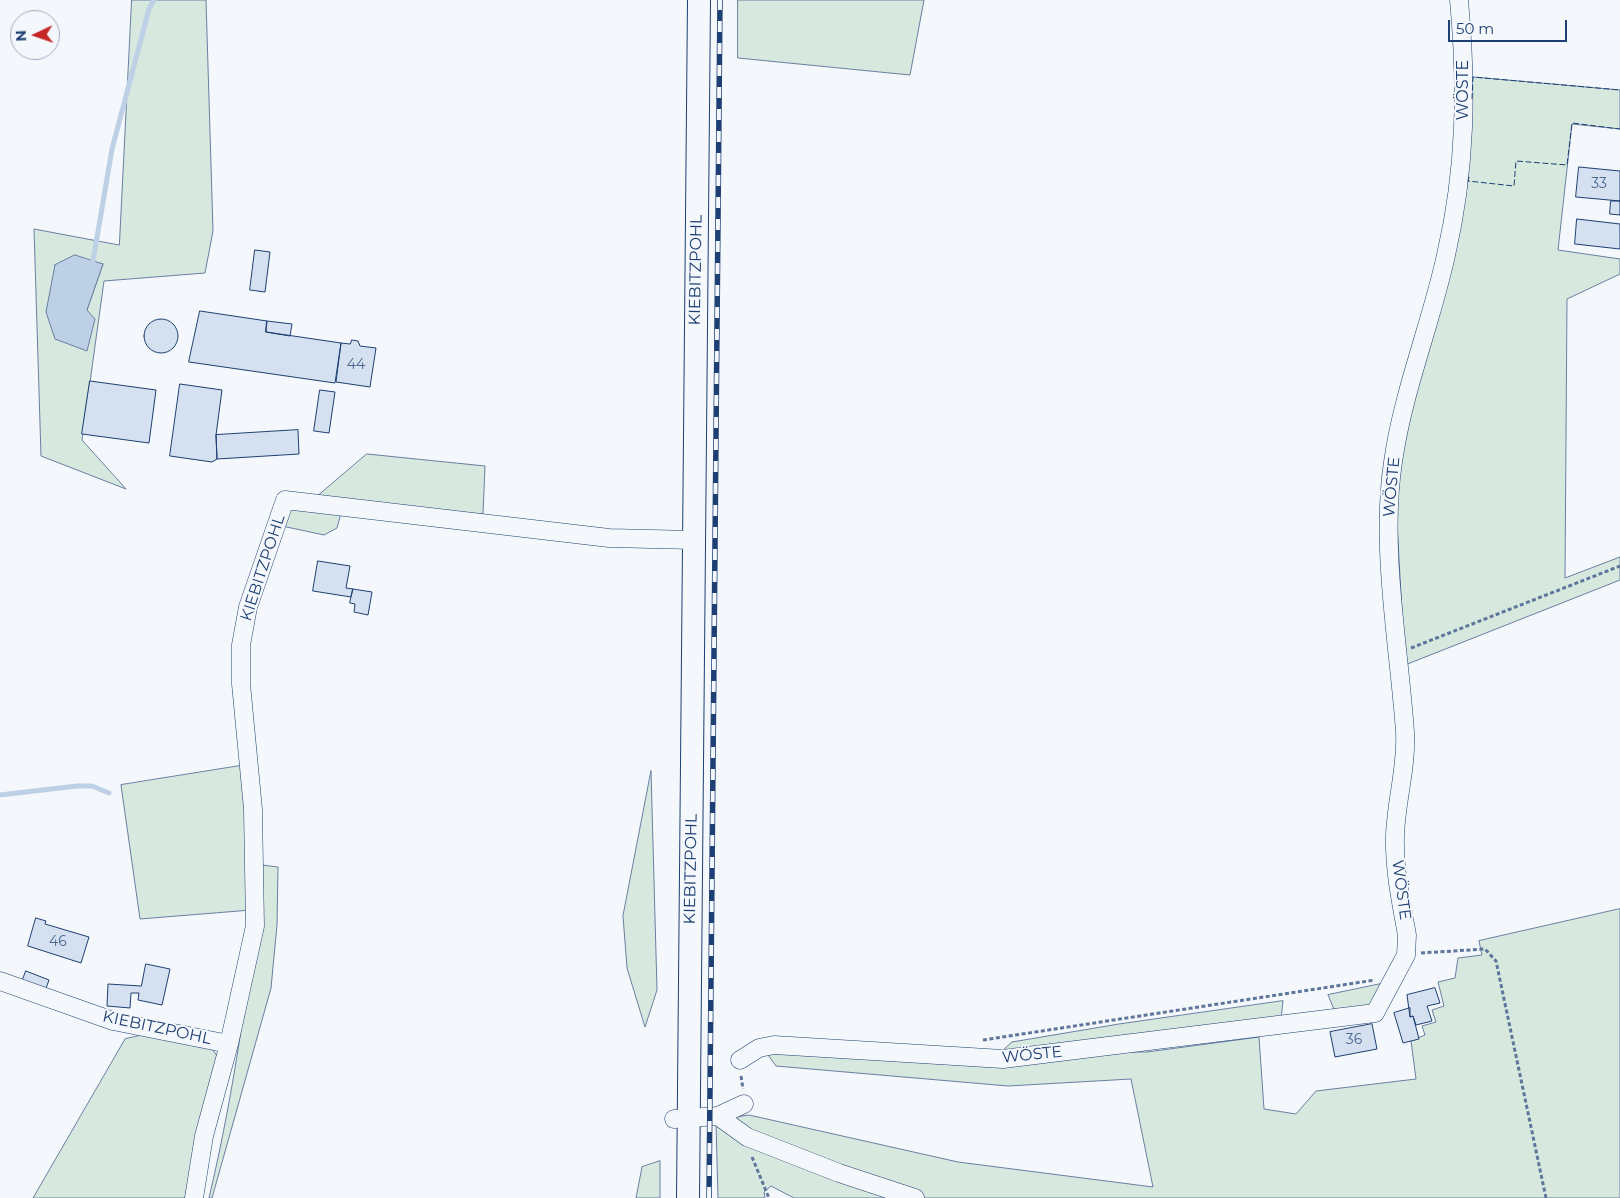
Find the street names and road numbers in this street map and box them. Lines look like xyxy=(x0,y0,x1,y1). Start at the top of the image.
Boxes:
street label: WÖSTE xyxy=(1453,60,1473,120)
street label: KIEBITZPOHL xyxy=(685,214,707,326)
street label: WÖSTE xyxy=(1380,456,1404,518)
street label: KIEBITZPOHL xyxy=(237,512,289,624)
street label: KIEBITZPOHL xyxy=(680,813,702,925)
street label: WÖSTE xyxy=(1387,859,1415,921)
street label: KIEBITZPOHL xyxy=(101,1007,213,1049)
street label: WÖSTE xyxy=(1001,1042,1063,1068)

